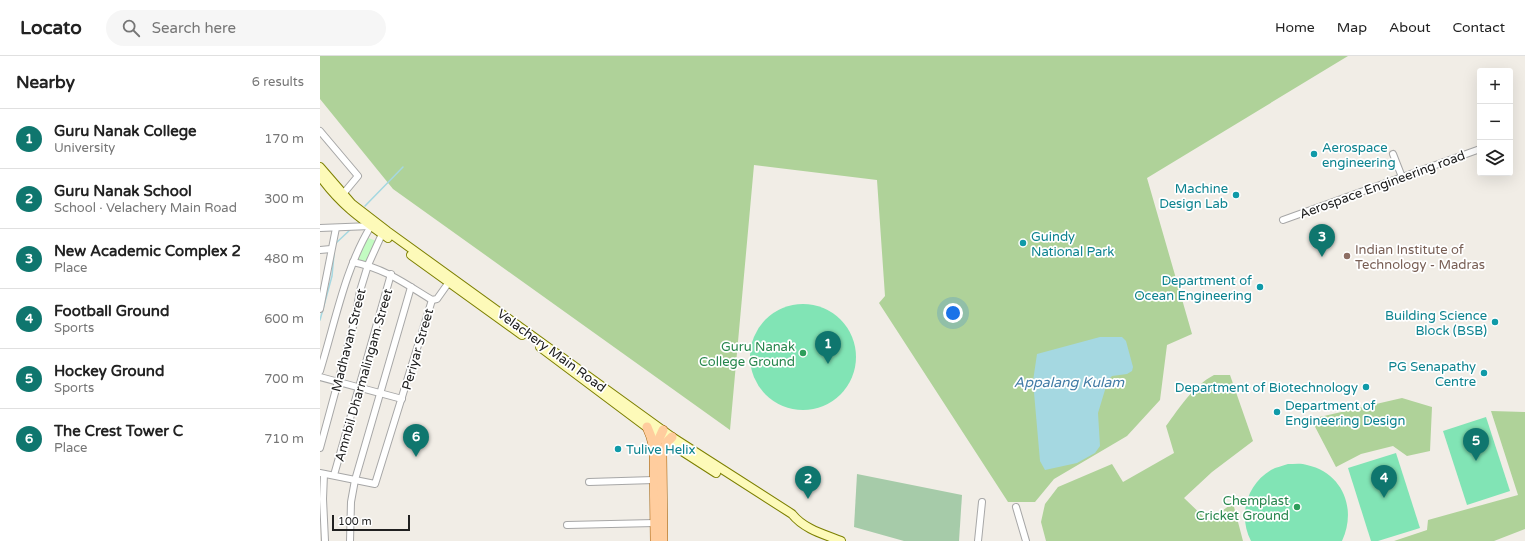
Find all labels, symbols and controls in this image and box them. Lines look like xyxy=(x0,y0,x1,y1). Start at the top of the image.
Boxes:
search box xyxy=(106,10,386,46)
text: Locato xyxy=(20,17,82,39)
icon: search xyxy=(120,17,142,39)
text: Search here xyxy=(152,19,236,37)
text: Home xyxy=(1275,19,1315,36)
text: Map xyxy=(1337,19,1367,36)
text: About xyxy=(1389,19,1431,36)
text: Contact xyxy=(1453,19,1505,36)
map controls xyxy=(1477,68,1513,176)
button: + xyxy=(1477,68,1513,104)
text: Nearby xyxy=(16,72,75,93)
text: 6 results xyxy=(252,74,304,90)
button: − xyxy=(1477,104,1513,140)
text: Guru Nanak College xyxy=(54,122,197,140)
text: 1 xyxy=(25,131,33,147)
text: 170 m xyxy=(264,131,304,147)
text: University xyxy=(54,140,115,156)
place label: Aerospace engineering xyxy=(1322,140,1396,171)
button: layers xyxy=(1477,140,1513,176)
street label: Aerospace Engineering road xyxy=(1297,147,1467,222)
marker: Aerospace engineering xyxy=(1309,149,1319,159)
place label: Machine Design Lab xyxy=(1159,181,1228,212)
text: Guru Nanak School xyxy=(54,182,192,200)
marker: Machine Design Lab xyxy=(1231,190,1241,200)
text: 2 xyxy=(25,191,33,207)
text: 300 m xyxy=(264,191,304,207)
text: School · Velachery Main Road xyxy=(54,200,237,216)
pin: 3 xyxy=(1309,224,1335,257)
place label: Guindy National Park xyxy=(1031,229,1114,260)
marker: Guindy National Park xyxy=(1018,238,1028,248)
text: New Academic Complex 2 xyxy=(54,242,241,260)
place label: Indian Institute of Technology - Madras xyxy=(1355,242,1485,273)
text: 3 xyxy=(25,251,33,267)
text: 480 m xyxy=(264,251,304,267)
marker: Indian Institute of Technology - Madras xyxy=(1342,251,1352,261)
text: Place xyxy=(54,260,87,276)
place label: Department of Ocean Engineering xyxy=(1134,273,1252,304)
marker: Department of Ocean Engineering xyxy=(1255,282,1265,292)
street label: Madhavan Street xyxy=(328,287,370,393)
street label: Amnbil Dharmalingam Street xyxy=(332,287,396,464)
text: Football Ground xyxy=(54,302,169,320)
your location xyxy=(943,303,963,323)
street label: Velachery Main Road xyxy=(494,306,609,396)
street label: Periyar Street xyxy=(399,307,437,392)
place label: Building Science Block (BSB) xyxy=(1385,308,1487,339)
text: 4 xyxy=(25,311,33,327)
text: 600 m xyxy=(264,311,304,327)
marker: Building Science Block (BSB) xyxy=(1490,317,1500,327)
text: Sports xyxy=(54,320,94,336)
pin: 1 xyxy=(815,331,841,364)
place label: Guru Nanak College Ground xyxy=(699,339,795,370)
marker: Guru Nanak College Ground xyxy=(798,348,808,358)
place label: PG Senapathy Centre xyxy=(1388,359,1476,390)
text: Hockey Ground xyxy=(54,362,164,380)
marker: PG Senapathy Centre xyxy=(1479,368,1489,378)
text: 5 xyxy=(25,371,33,387)
text: 700 m xyxy=(264,371,304,387)
water label: Appalang Kulam xyxy=(1014,374,1125,391)
text: Sports xyxy=(54,380,94,396)
place label: Department of Biotechnology xyxy=(1175,380,1358,396)
marker: Department of Biotechnology xyxy=(1361,382,1371,392)
place label: Department of Engineering Design xyxy=(1285,398,1405,429)
marker: Department of Engineering Design xyxy=(1272,407,1282,417)
text: The Crest Tower C xyxy=(54,422,183,440)
pin: 6 xyxy=(403,424,429,457)
pin: 5 xyxy=(1463,428,1489,461)
text: 6 xyxy=(25,431,33,447)
text: 710 m xyxy=(264,431,304,447)
text: Place xyxy=(54,440,87,456)
place label: Tulive Helix xyxy=(626,442,696,458)
marker: Tulive Helix xyxy=(613,444,623,454)
pin: 4 xyxy=(1371,465,1397,498)
pin: 2 xyxy=(795,466,821,499)
place label: Chemplast Cricket Ground xyxy=(1196,493,1289,524)
marker: Chemplast Cricket Ground xyxy=(1292,502,1302,512)
scale bar xyxy=(332,513,410,532)
text: 100 m xyxy=(338,515,372,528)

